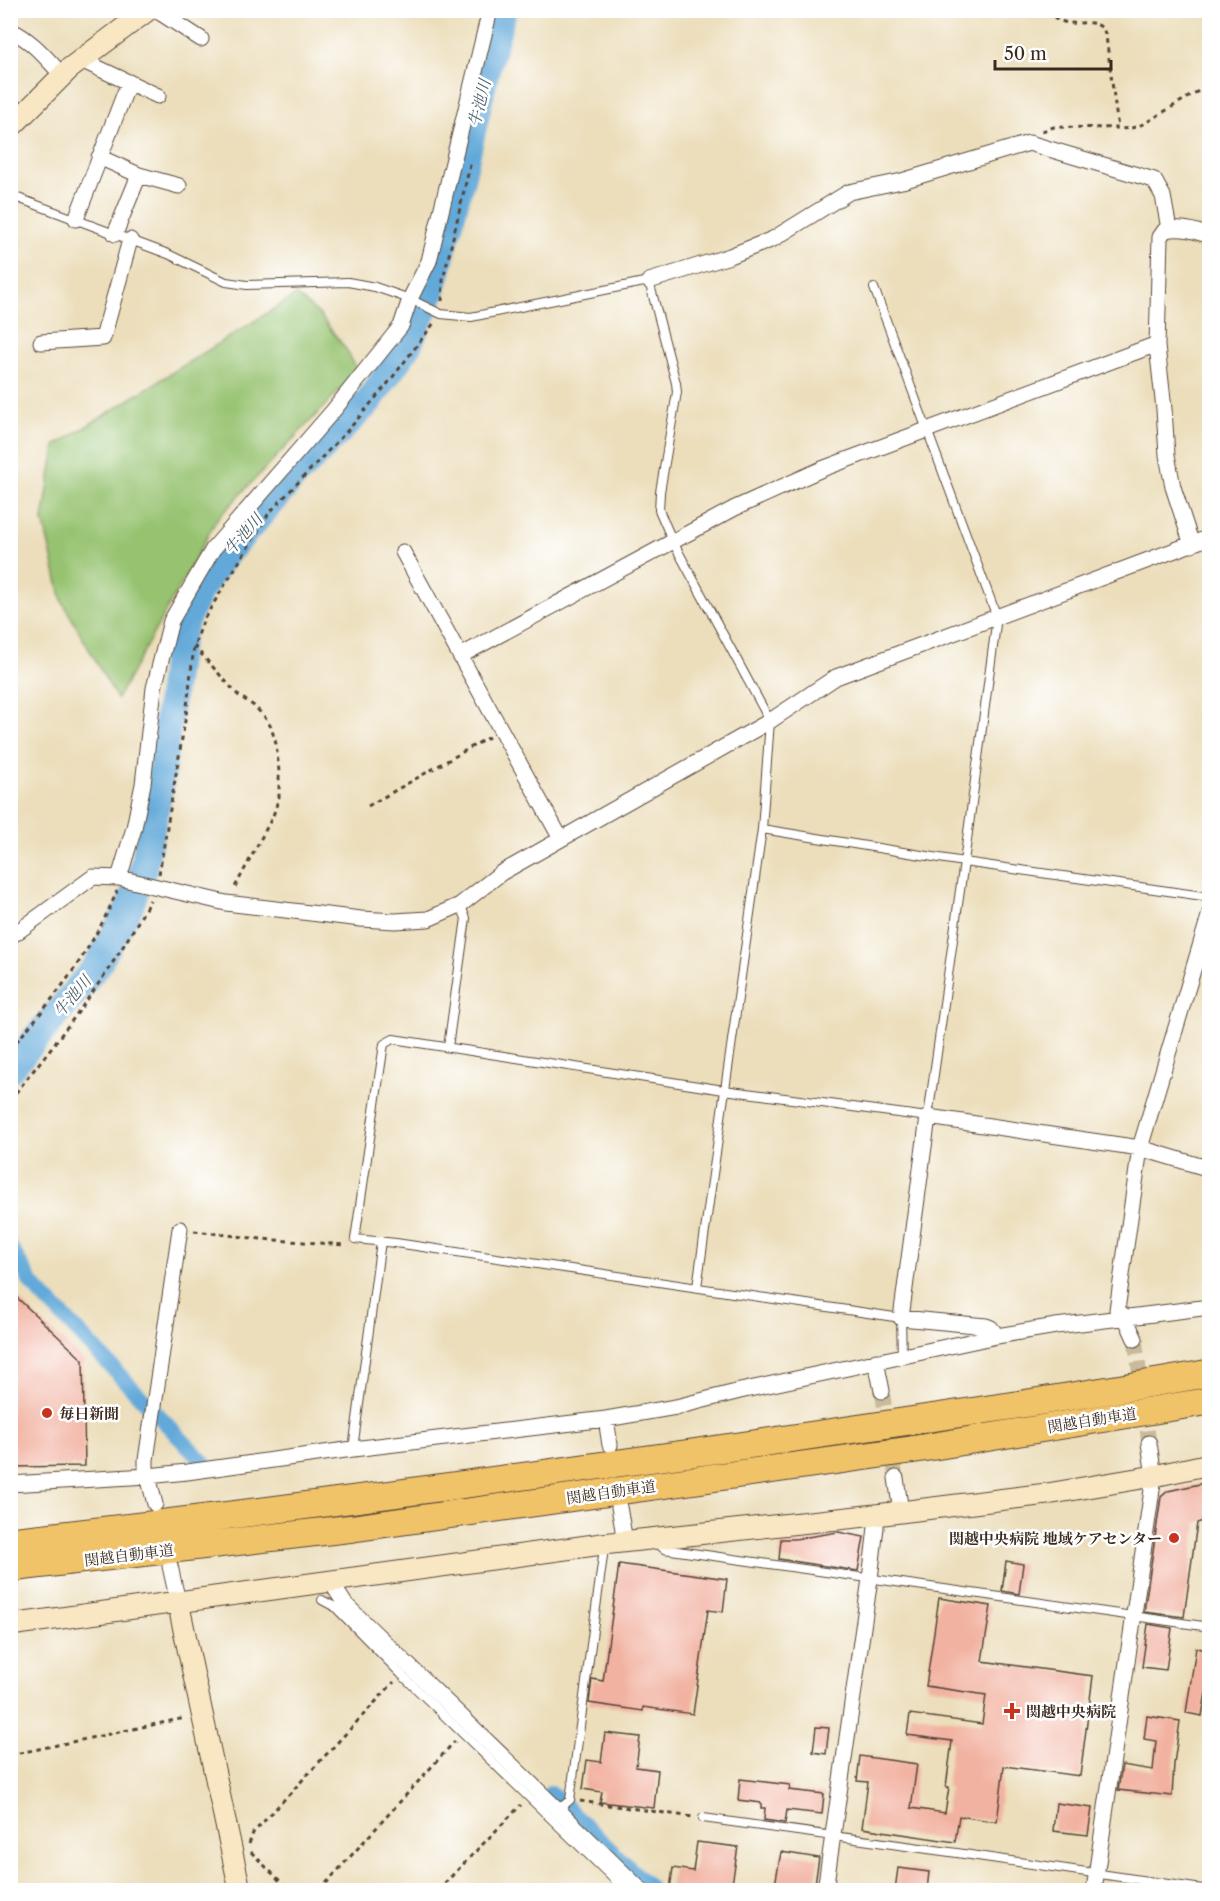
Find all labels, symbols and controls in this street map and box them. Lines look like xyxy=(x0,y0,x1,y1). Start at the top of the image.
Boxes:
scale bar xyxy=(995,33,1110,71)
text: 50 m xyxy=(1004,43,1047,65)
water label: 牛池川 xyxy=(463,75,495,129)
water label: 牛池川 xyxy=(220,508,268,559)
water label: 牛池川 xyxy=(49,970,96,1021)
place label: 毎日新聞 xyxy=(59,1404,119,1423)
street label: 関越自動車道 xyxy=(1046,1404,1138,1436)
marker: 毎日新聞 xyxy=(40,1406,54,1420)
street label: 関越自動車道 xyxy=(565,1476,657,1508)
place label: 関越中央病院 地域ケアセンター xyxy=(949,1529,1162,1548)
marker: 関越中央病院 地域ケアセンター xyxy=(1167,1531,1181,1545)
street label: 関越自動車道 xyxy=(83,1540,175,1570)
marker: 関越中央病院 xyxy=(1003,1702,1021,1720)
place label: 関越中央病院 xyxy=(1026,1702,1116,1721)

